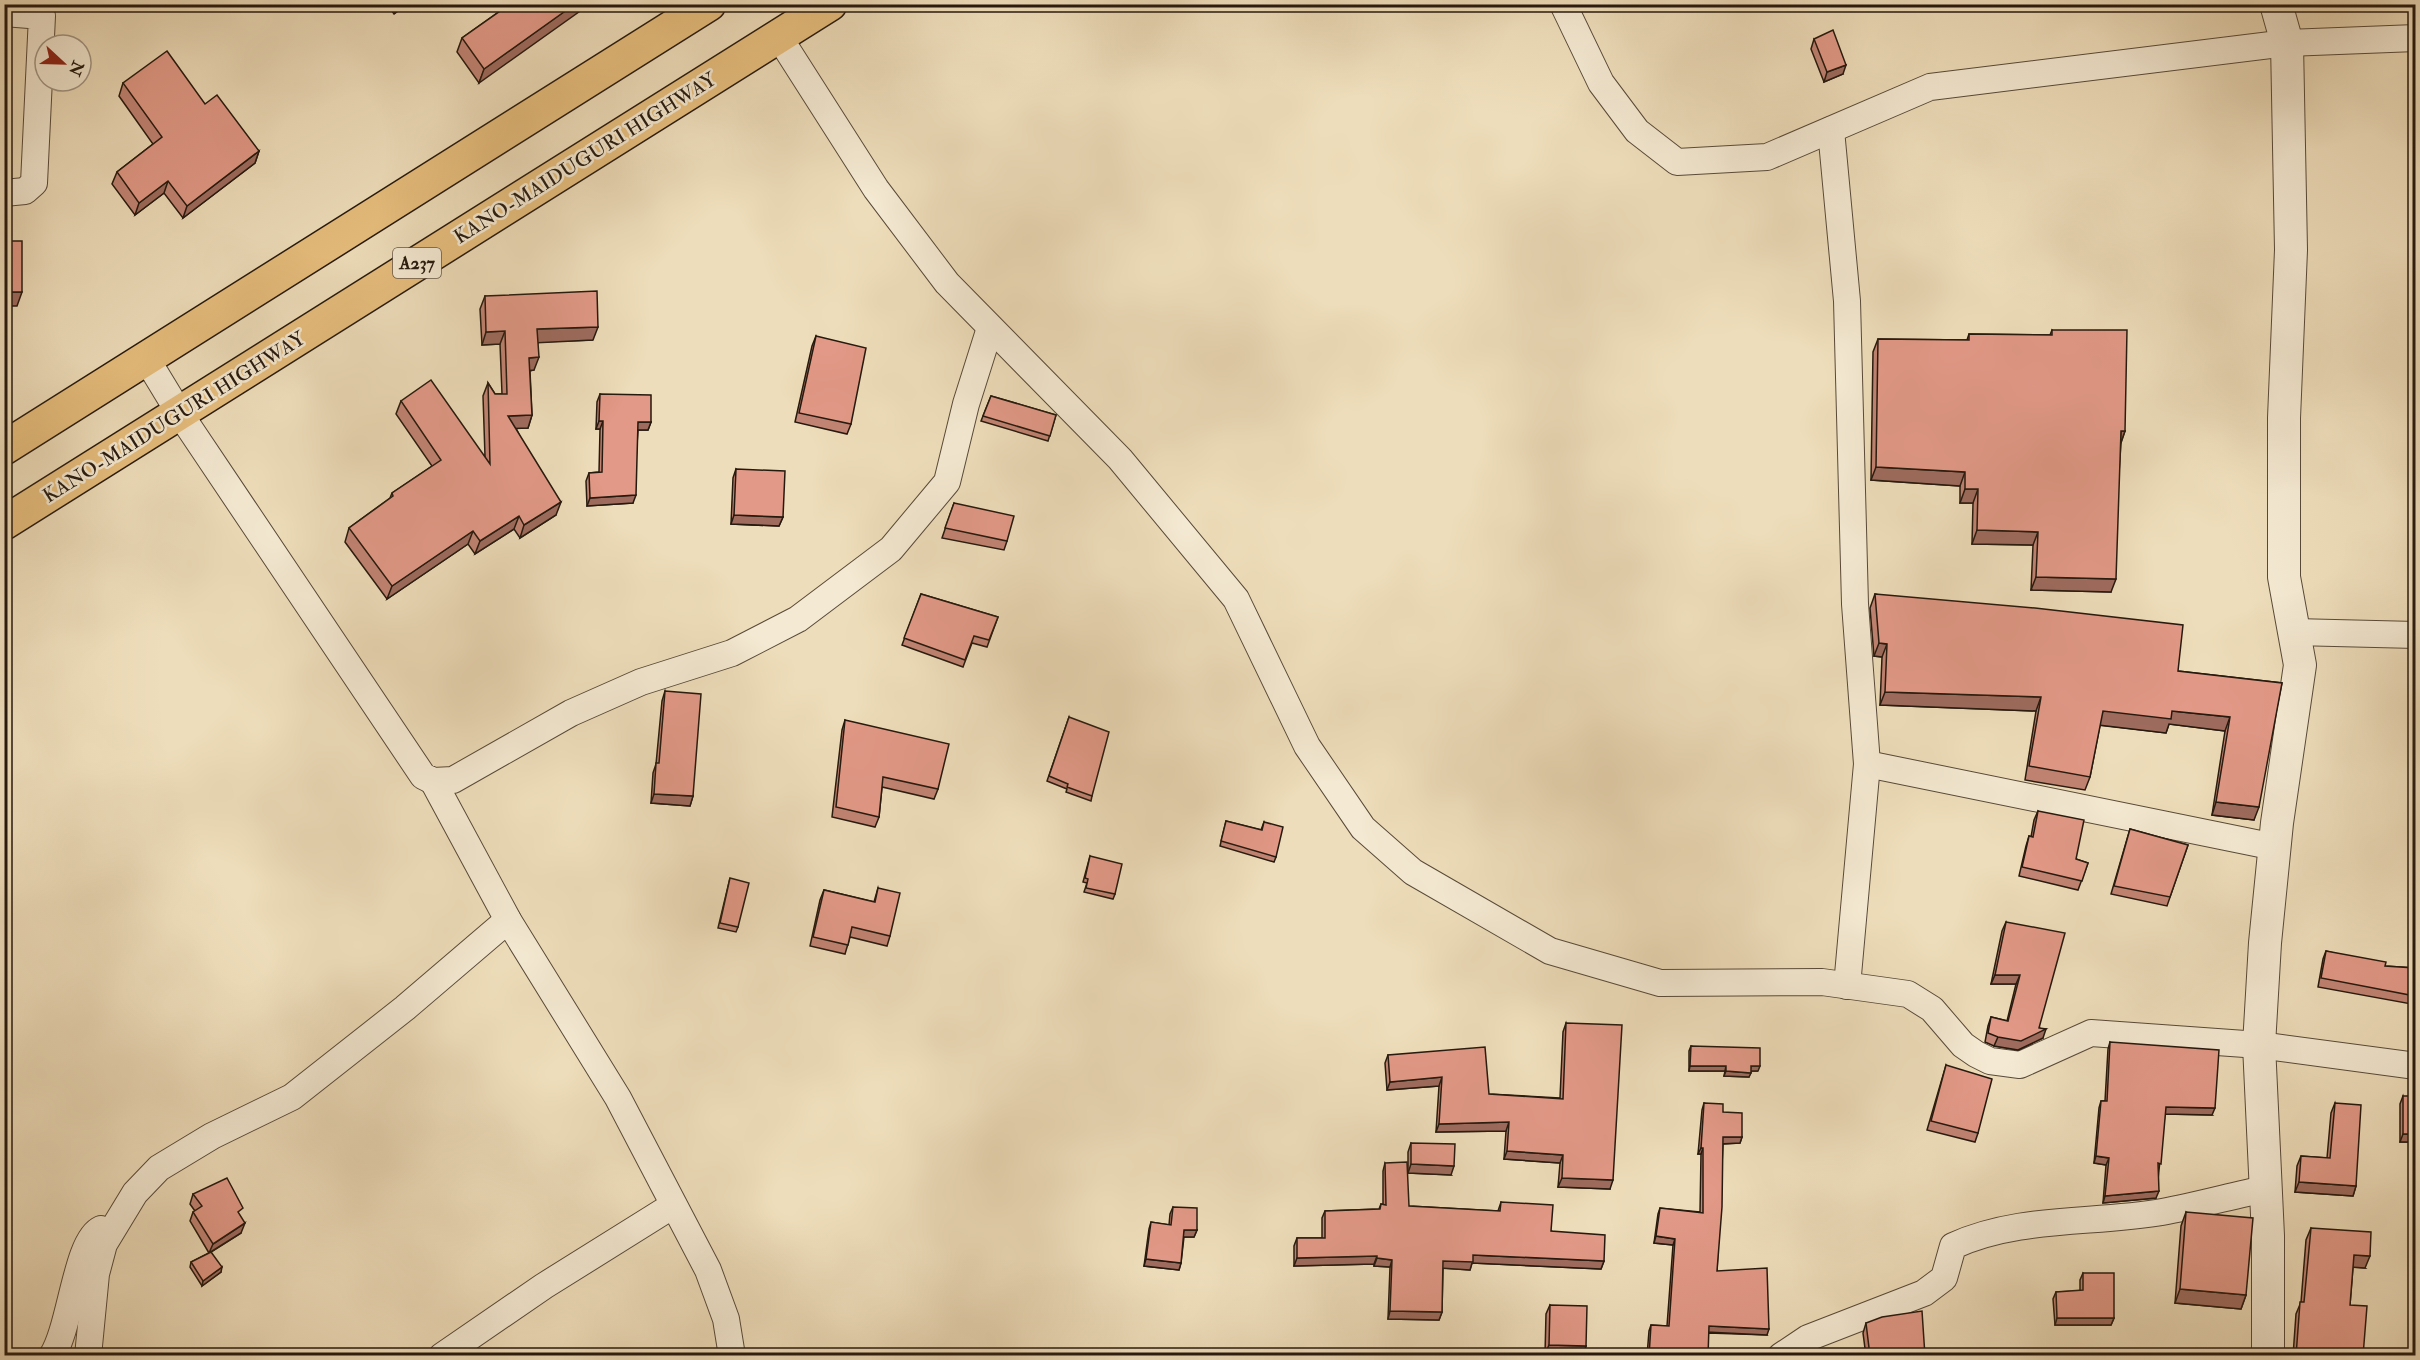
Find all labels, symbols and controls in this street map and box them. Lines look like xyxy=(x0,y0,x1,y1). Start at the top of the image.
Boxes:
north arrow xyxy=(33,33,93,93)
text: N xyxy=(64,57,88,79)
street label: KANO-MAIDUGURI HIGHWAY xyxy=(449,66,722,249)
road number: A237 xyxy=(393,248,441,278)
street label: KANO-MAIDUGURI HIGHWAY xyxy=(38,325,311,508)

